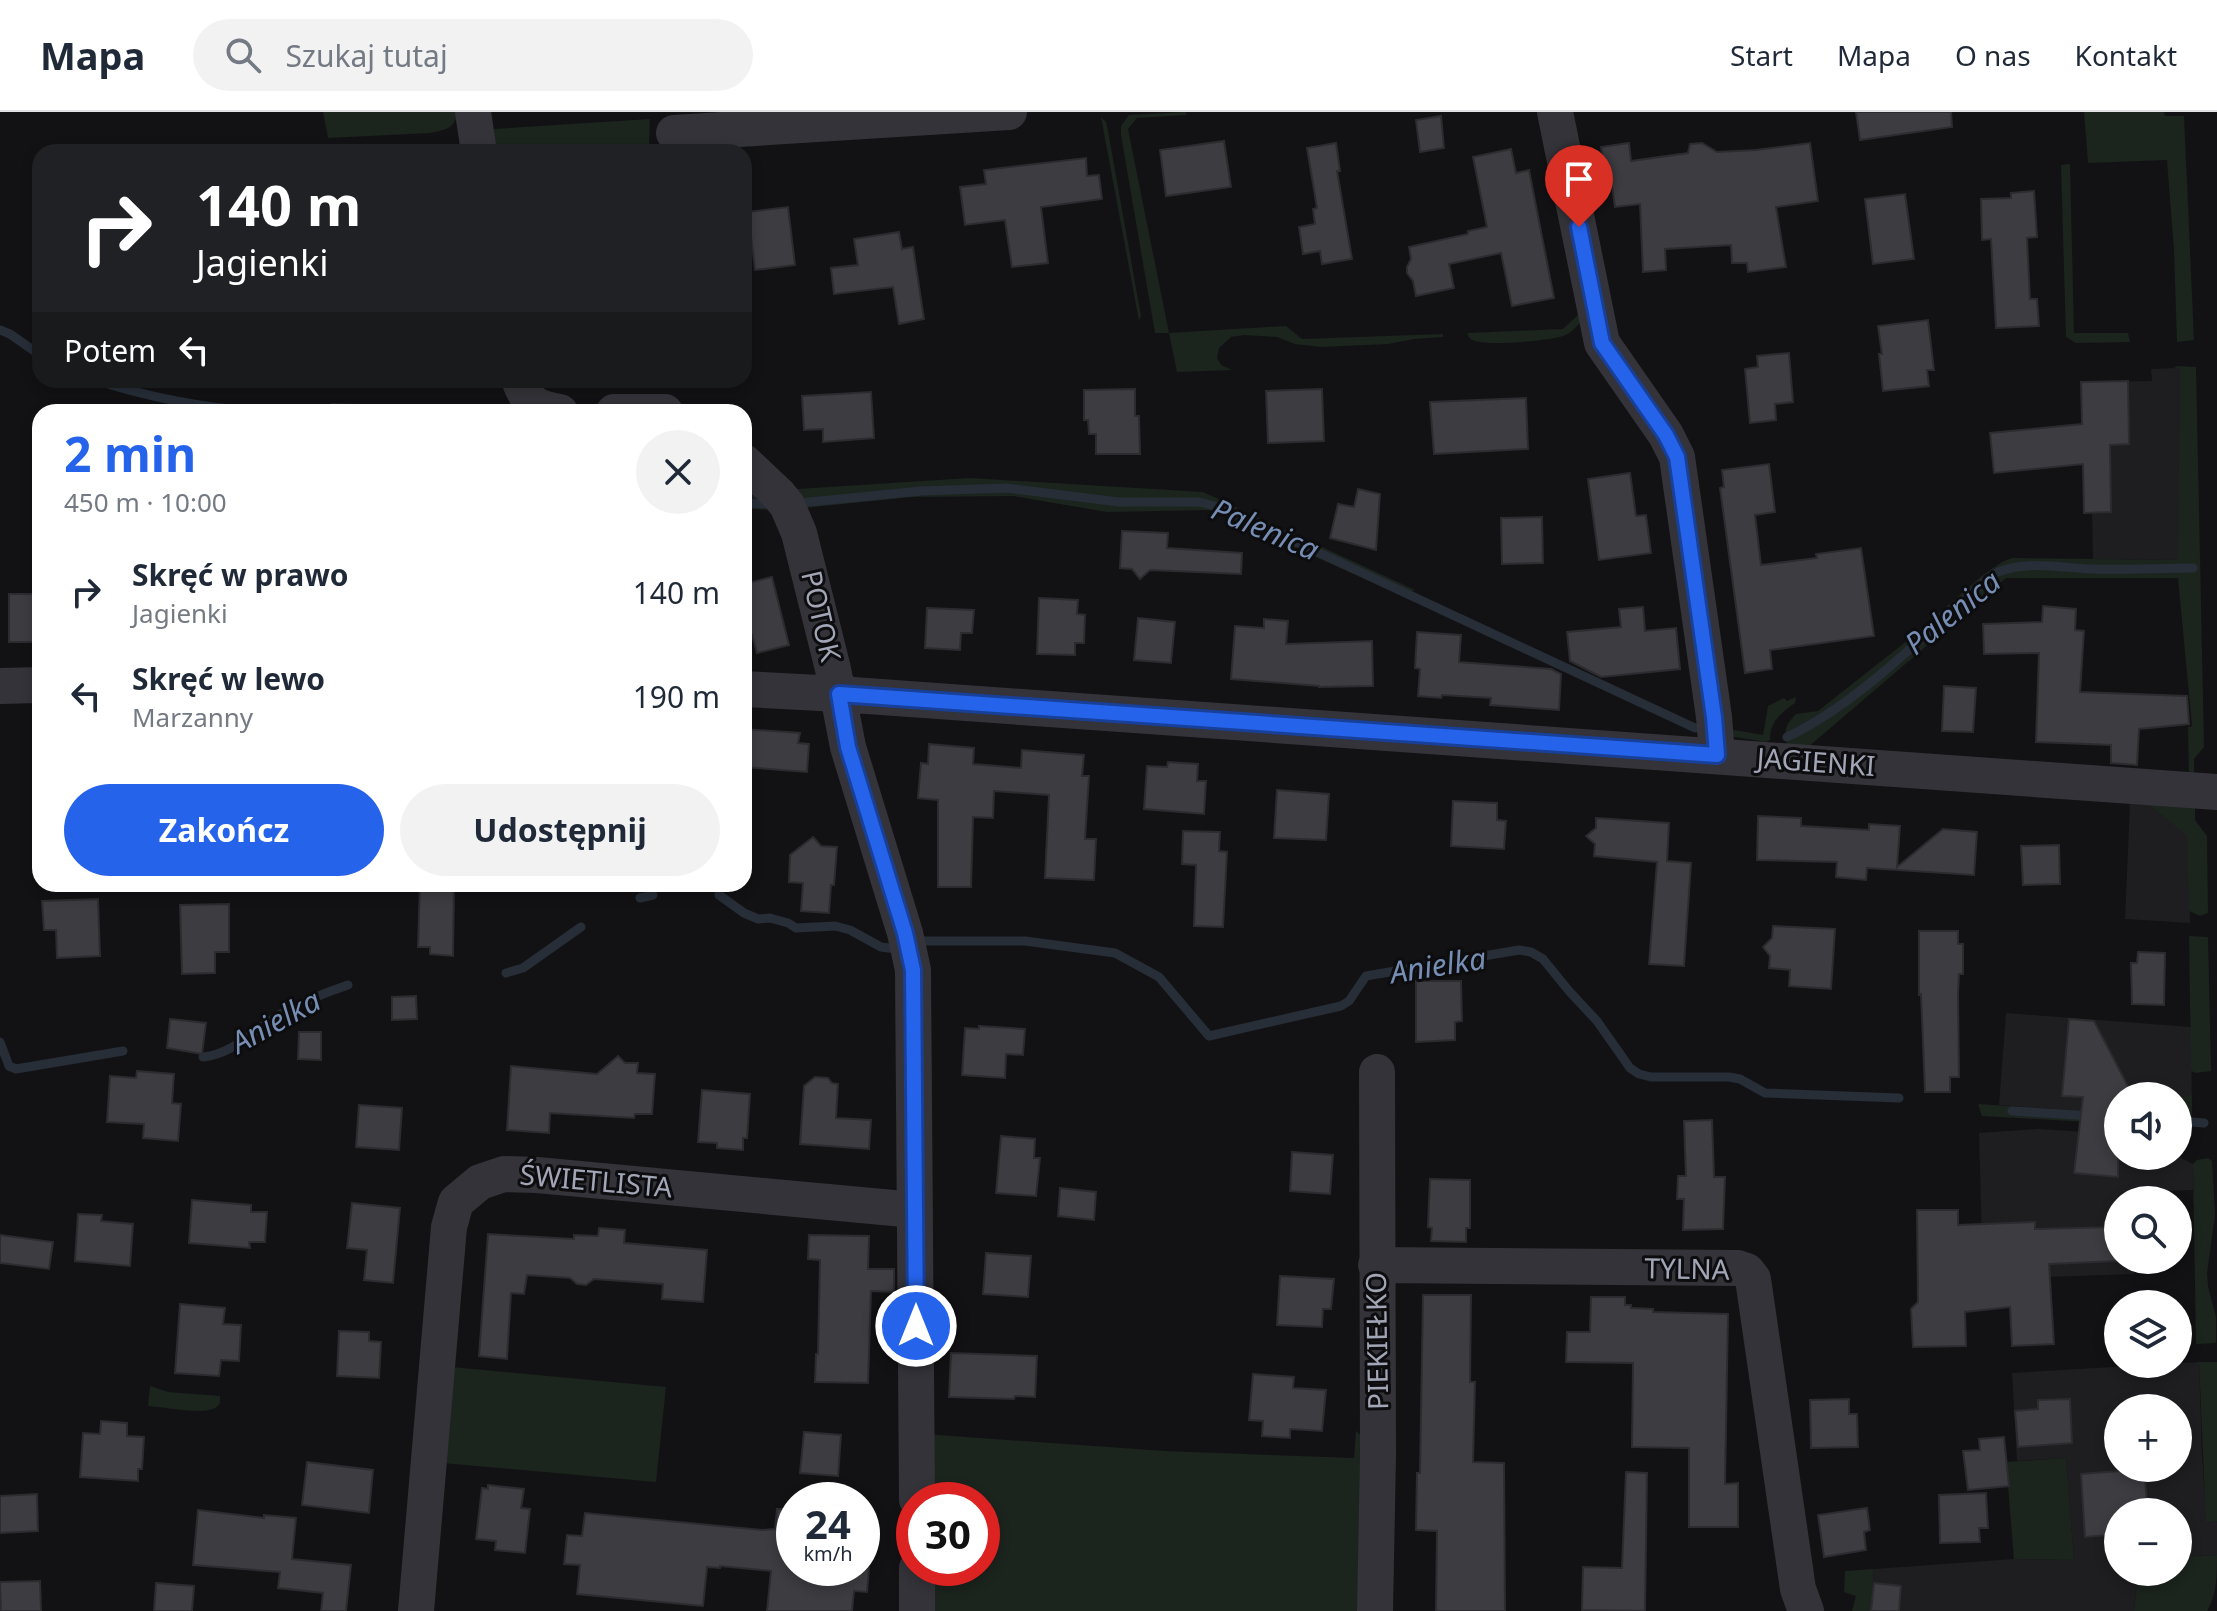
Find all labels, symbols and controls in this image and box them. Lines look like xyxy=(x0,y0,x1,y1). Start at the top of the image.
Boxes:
search box xyxy=(193,19,753,91)
text: Mapa xyxy=(40,29,145,81)
icon: search xyxy=(221,33,265,77)
text: Szukaj tutaj xyxy=(285,35,448,76)
text: Start xyxy=(1730,36,1793,74)
text: Mapa xyxy=(1837,36,1911,74)
text: O nas xyxy=(1955,36,2031,74)
text: Kontakt xyxy=(2075,36,2177,74)
pin xyxy=(1545,145,1613,227)
icon: arrive xyxy=(1557,157,1601,201)
text: 140 m xyxy=(196,166,361,242)
icon: right xyxy=(64,176,168,280)
text: Jagienki xyxy=(196,238,329,287)
icon: left xyxy=(172,328,216,372)
text: Potem xyxy=(64,330,156,371)
text: 2 min xyxy=(64,421,196,486)
button: close xyxy=(636,430,720,514)
text: 450 m · 10:00 xyxy=(64,484,227,520)
water label: Palenica xyxy=(1206,488,1325,569)
text: Skręć w prawo xyxy=(132,554,349,595)
water label: Palenica xyxy=(1895,561,2009,663)
street label: POTOK xyxy=(793,567,851,666)
icon: right xyxy=(64,570,108,614)
text: 140 m xyxy=(633,572,720,613)
text: Jagienki xyxy=(132,595,228,631)
text: Skręć w lewo xyxy=(132,658,325,699)
icon: left xyxy=(64,674,108,718)
text: 190 m xyxy=(633,676,720,717)
text: Marzanny xyxy=(132,699,253,735)
street label: JAGIENKI xyxy=(1753,738,1877,784)
button: Zakończ xyxy=(64,784,384,876)
button: Udostępnij xyxy=(400,784,720,876)
water label: Anielka xyxy=(1385,937,1489,993)
water label: Anielka xyxy=(221,979,327,1063)
map controls xyxy=(2104,1082,2192,1586)
button: sound xyxy=(2104,1082,2192,1170)
street label: ŚWIETLISTA xyxy=(518,1154,674,1206)
button: search xyxy=(2104,1186,2192,1274)
street label: TYLNA xyxy=(1644,1248,1730,1288)
street label: PIEKIEŁKO xyxy=(1356,1272,1396,1410)
position arrow xyxy=(874,1284,958,1368)
button: layers xyxy=(2104,1290,2192,1378)
button: + xyxy=(2104,1394,2192,1482)
speed limit sign: 30 xyxy=(896,1482,1000,1586)
text: 24 xyxy=(805,1496,851,1551)
button: − xyxy=(2104,1498,2192,1586)
text: km/h xyxy=(803,1540,853,1567)

